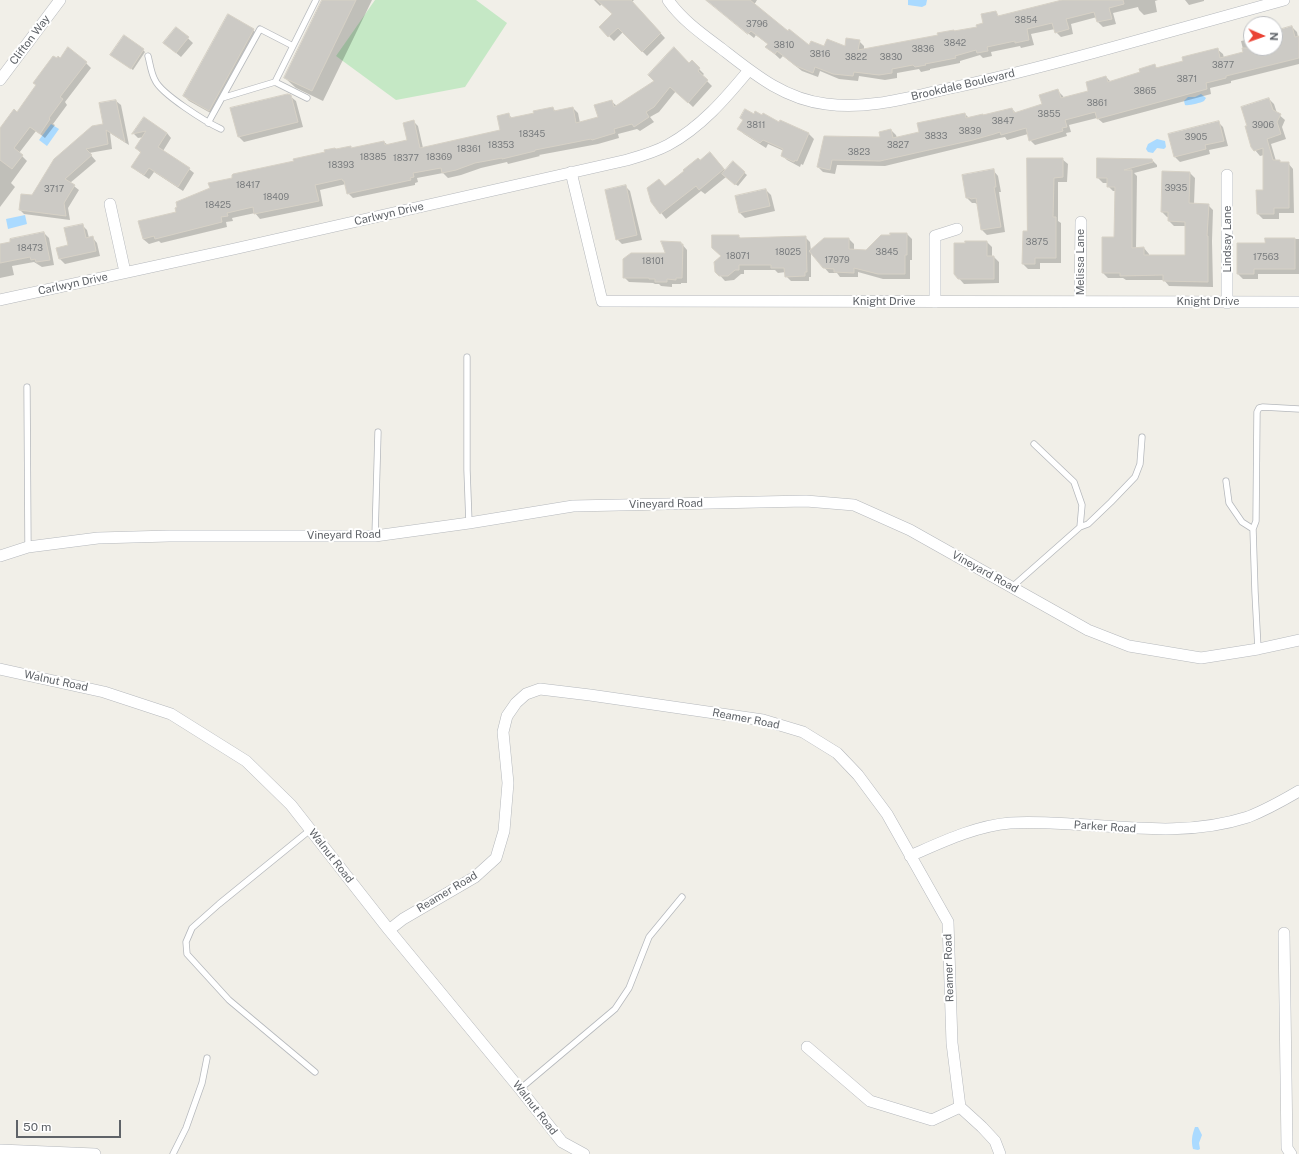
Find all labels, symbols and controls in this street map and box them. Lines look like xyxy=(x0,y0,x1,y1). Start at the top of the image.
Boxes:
street label: Clifton Way xyxy=(7,13,53,67)
house number: 3854 xyxy=(1015,15,1037,25)
north arrow xyxy=(1243,16,1283,56)
house number: 3796 xyxy=(746,19,768,29)
text: N xyxy=(1268,32,1280,41)
house number: 3842 xyxy=(944,38,966,48)
house number: 3810 xyxy=(774,40,794,50)
house number: 3836 xyxy=(912,44,934,54)
house number: 3816 xyxy=(810,49,830,59)
house number: 3822 xyxy=(845,52,867,62)
house number: 3830 xyxy=(880,52,902,62)
house number: 3877 xyxy=(1212,60,1234,70)
street label: Brookdale Boulevard xyxy=(910,67,1016,103)
house number: 3871 xyxy=(1177,74,1197,84)
house number: 3865 xyxy=(1134,86,1156,96)
house number: 3861 xyxy=(1087,98,1107,108)
house number: 3855 xyxy=(1038,109,1060,119)
house number: 3847 xyxy=(992,116,1014,126)
house number: 3811 xyxy=(747,120,765,130)
house number: 3906 xyxy=(1252,120,1274,130)
house number: 3839 xyxy=(959,126,981,136)
house number: 18345 xyxy=(519,129,545,139)
house number: 3833 xyxy=(925,131,947,141)
house number: 3905 xyxy=(1185,132,1207,142)
house number: 18353 xyxy=(488,140,514,150)
house number: 3827 xyxy=(887,140,909,150)
house number: 18361 xyxy=(457,144,481,154)
house number: 3823 xyxy=(848,147,870,157)
house number: 18385 xyxy=(360,152,386,162)
house number: 18369 xyxy=(426,152,452,162)
house number: 18377 xyxy=(393,153,419,163)
house number: 18393 xyxy=(328,160,354,170)
house number: 18417 xyxy=(236,180,260,190)
house number: 3935 xyxy=(1165,183,1187,193)
house number: 3717 xyxy=(44,184,64,194)
house number: 18409 xyxy=(263,192,289,202)
house number: 18425 xyxy=(205,200,231,210)
street label: Carlwyn Drive xyxy=(353,200,425,228)
street label: Lindsay Lane xyxy=(1221,206,1235,272)
street label: Melissa Lane xyxy=(1074,229,1088,295)
house number: 3875 xyxy=(1026,237,1048,247)
house number: 18473 xyxy=(17,243,43,253)
house number: 18025 xyxy=(775,247,801,257)
house number: 3845 xyxy=(876,247,898,257)
house number: 18071 xyxy=(726,251,750,261)
house number: 17563 xyxy=(1253,252,1279,262)
house number: 17979 xyxy=(824,255,850,265)
house number: 18101 xyxy=(642,256,664,266)
street label: Carlwyn Drive xyxy=(37,270,109,298)
street label: Knight Drive xyxy=(853,295,915,309)
street label: Knight Drive xyxy=(1177,295,1239,309)
street label: Vineyard Road xyxy=(629,497,703,511)
street label: Vineyard Road xyxy=(307,528,381,542)
street label: Vineyard Road xyxy=(949,548,1021,596)
street label: Walnut Road xyxy=(23,668,89,694)
street label: Reamer Road xyxy=(711,706,781,732)
street label: Parker Road xyxy=(1073,818,1137,836)
street label: Walnut Road xyxy=(306,826,356,886)
street label: Reamer Road xyxy=(414,869,480,915)
street label: Reamer Road xyxy=(941,934,957,1002)
street label: Walnut Road xyxy=(510,1078,560,1138)
scale bar xyxy=(18,1112,123,1138)
text: 50 m xyxy=(23,1120,51,1134)

